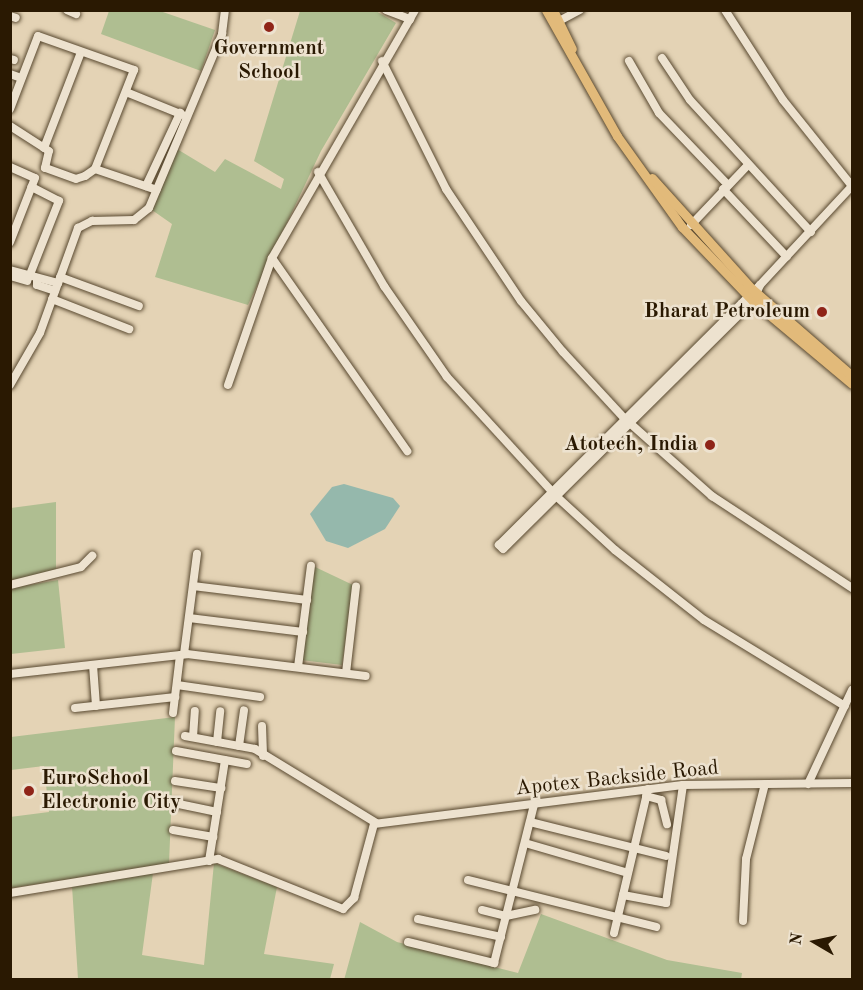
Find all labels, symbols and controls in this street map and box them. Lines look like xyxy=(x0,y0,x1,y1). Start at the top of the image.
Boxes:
marker: Government School xyxy=(262,20,276,34)
place label: Government School xyxy=(213,36,325,86)
place label: Bharat Petroleum xyxy=(644,299,810,325)
marker: Bharat Petroleum xyxy=(815,305,829,319)
place label: Atotech, India xyxy=(564,432,698,458)
marker: Atotech, India xyxy=(703,438,717,452)
street label: Apotex Backside Road xyxy=(514,756,720,802)
place label: EuroSchool Electronic City xyxy=(41,766,181,816)
marker: EuroSchool Electronic City xyxy=(22,784,36,798)
north arrow xyxy=(785,912,845,972)
text: N xyxy=(788,932,806,946)

